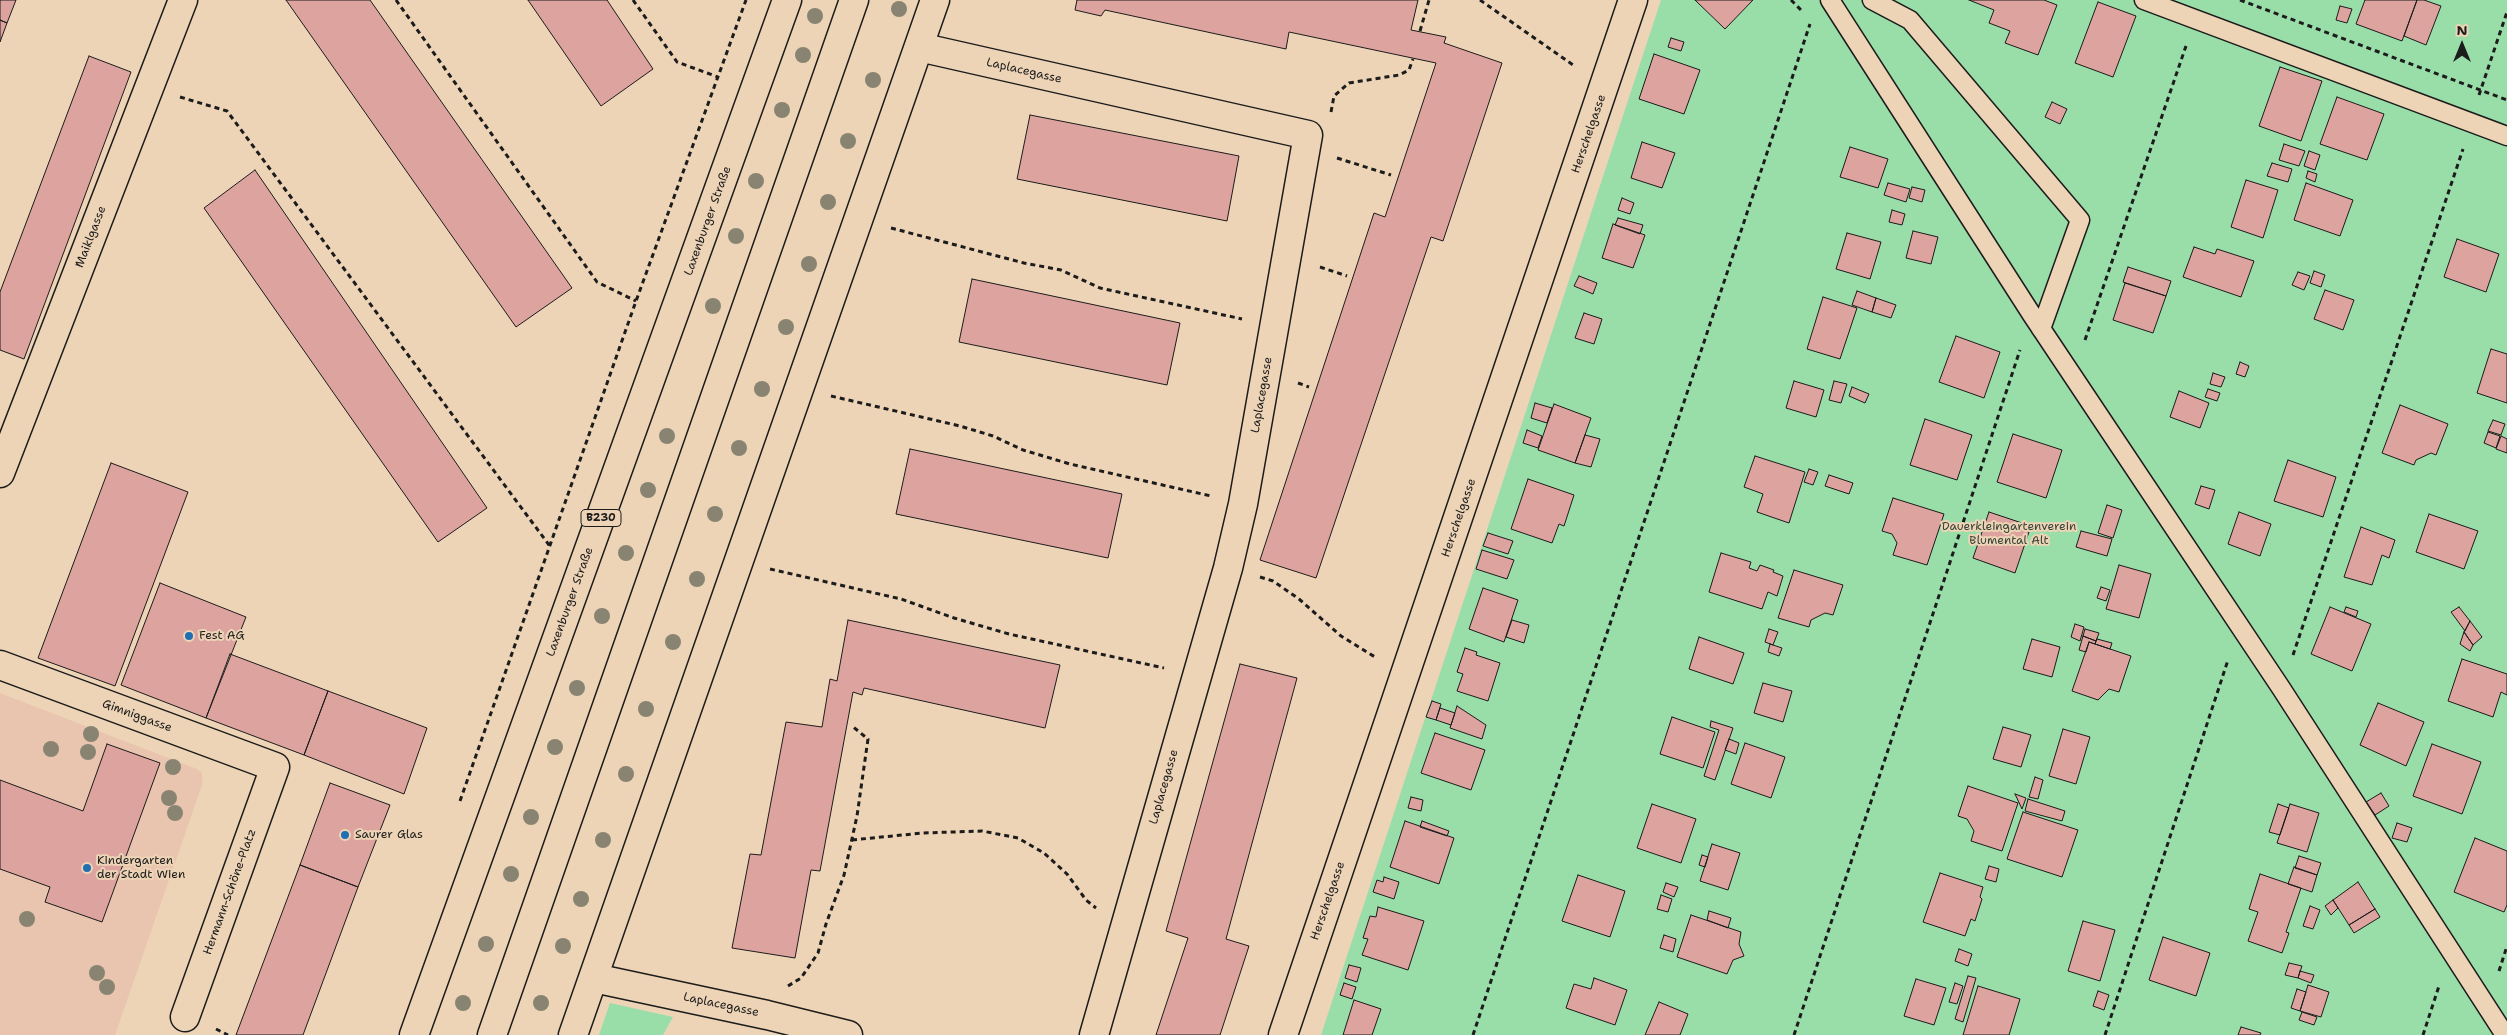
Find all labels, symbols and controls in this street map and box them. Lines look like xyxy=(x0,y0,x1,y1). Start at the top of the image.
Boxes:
north arrow xyxy=(2437,20,2487,70)
text: N xyxy=(2456,21,2468,39)
street label: Laplacegasse xyxy=(985,55,1063,87)
street label: Herschelgasse xyxy=(1569,93,1609,175)
street label: Laxenburger Straße xyxy=(681,164,735,278)
street label: Maiklgasse xyxy=(73,204,109,270)
street label: Laplacegasse xyxy=(1248,356,1276,434)
street label: Herschelgasse xyxy=(1439,477,1479,559)
road number: B230 xyxy=(581,509,621,526)
park label: Dauerkleingartenverein Blumental Alt xyxy=(1942,520,2076,548)
street label: Laxenburger Straße xyxy=(543,545,597,659)
place label: Fest AG xyxy=(199,629,245,643)
marker: Fest AG xyxy=(183,630,195,642)
street label: Gimniggasse xyxy=(100,697,174,735)
street label: Laplacegasse xyxy=(1146,748,1182,826)
street label: Hermann-Schöne-Platz xyxy=(200,827,260,957)
place label: Saurer Glas xyxy=(355,828,423,842)
marker: Saurer Glas xyxy=(339,829,351,841)
place label: Kindergarten der Stadt Wien xyxy=(97,854,185,882)
street label: Herschelgasse xyxy=(1308,860,1348,942)
marker: Kindergarten der Stadt Wien xyxy=(81,862,93,874)
street label: Laplacegasse xyxy=(682,990,760,1020)

